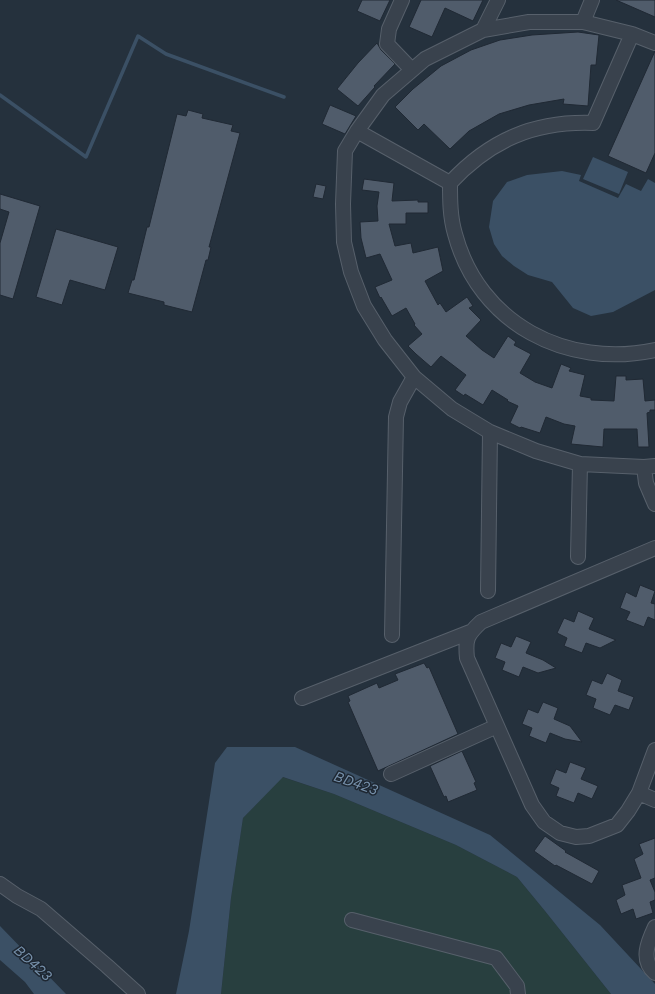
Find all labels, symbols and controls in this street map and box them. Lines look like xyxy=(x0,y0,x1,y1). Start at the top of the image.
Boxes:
water label: BD423 xyxy=(332,767,380,799)
water label: BD423 xyxy=(10,941,56,985)

